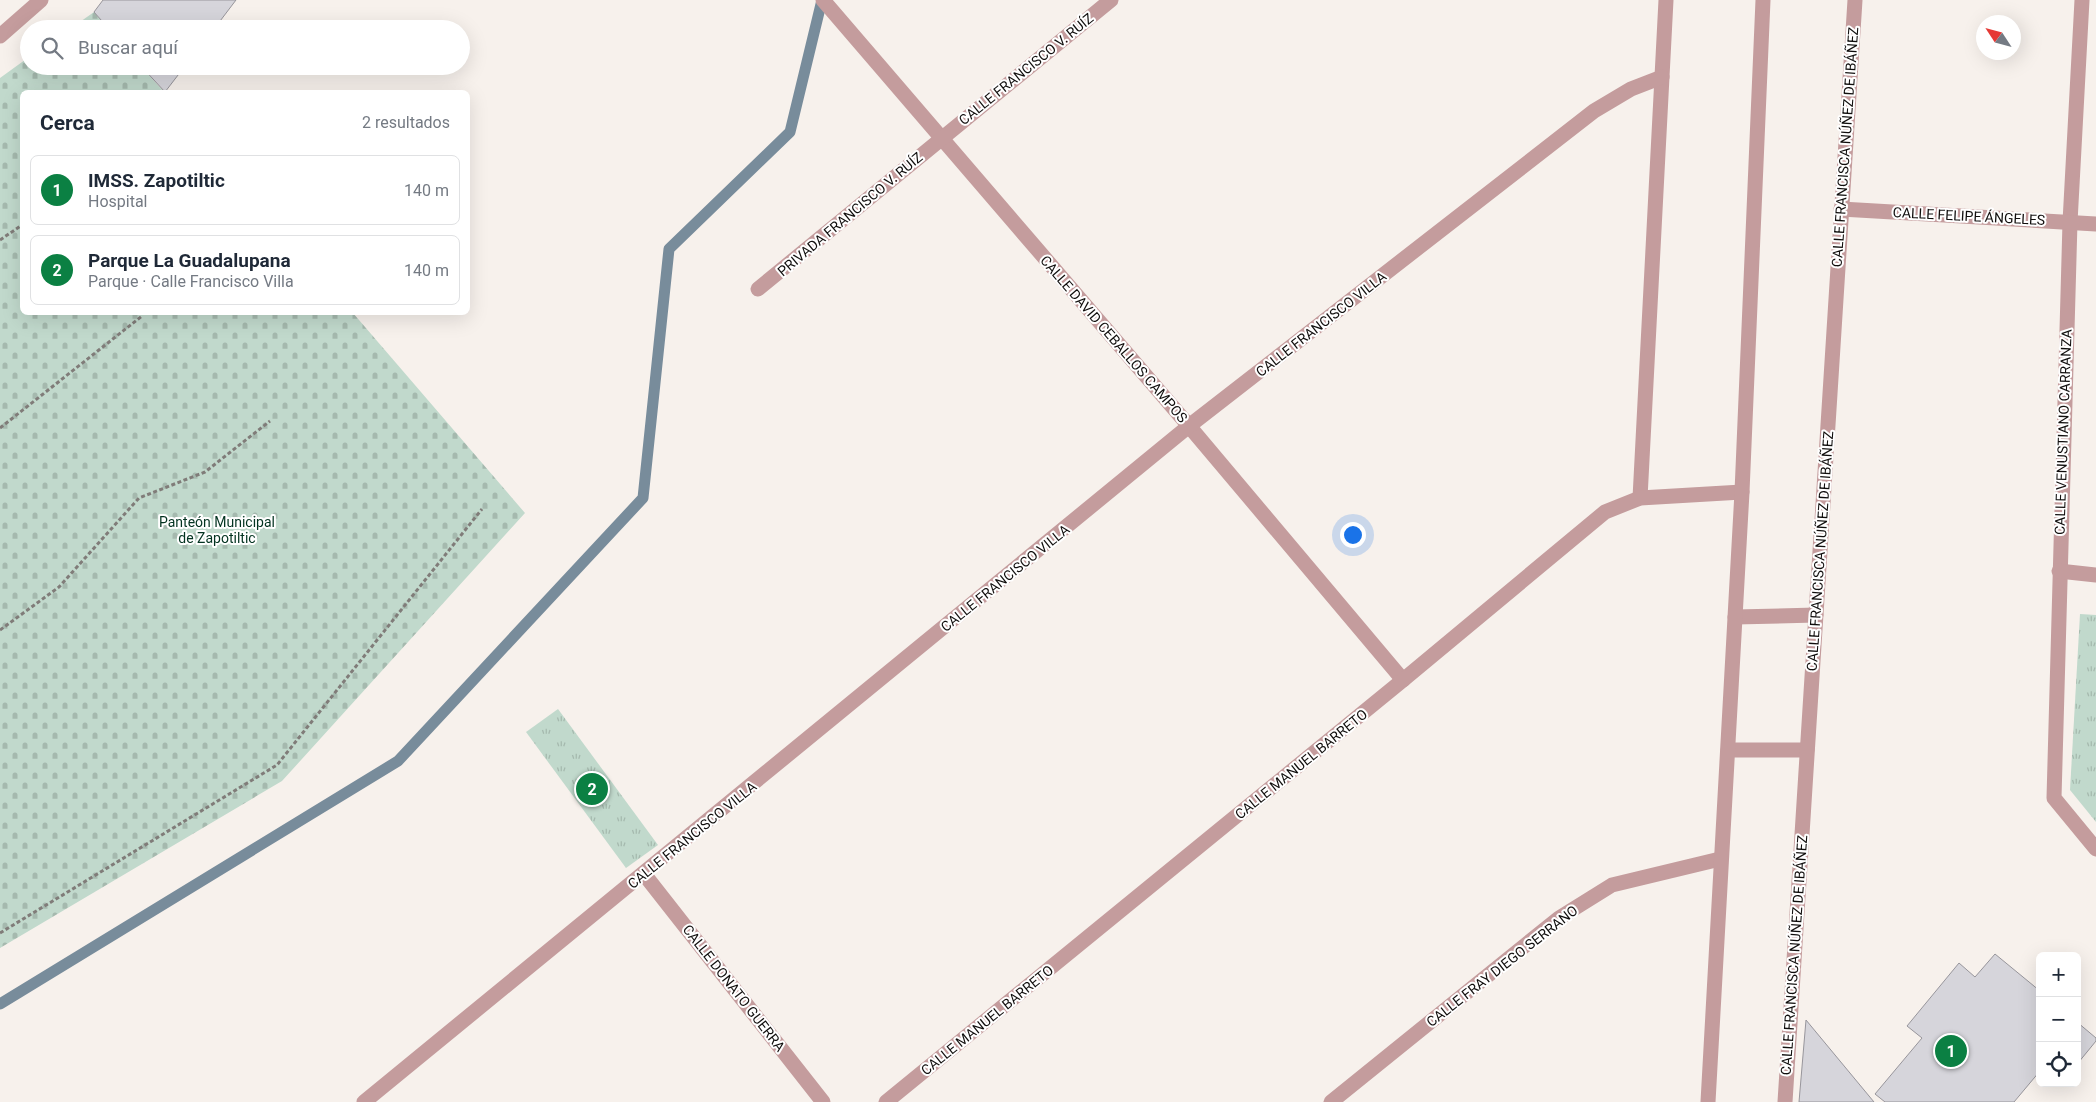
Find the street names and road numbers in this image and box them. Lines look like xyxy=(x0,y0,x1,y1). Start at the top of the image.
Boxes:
street label: CALLE FRANCISCO V. RUÍZ xyxy=(955,9,1096,128)
street label: CALLE FRANCISCA NÚÑEZ DE IBÁÑEZ xyxy=(1828,26,1861,268)
street label: PRIVADA FRANCISCO V. RUÍZ xyxy=(774,148,926,279)
street label: CALLE FELIPE ÁNGELES xyxy=(1892,203,2046,228)
street label: CALLE DAVID CEBALLOS CAMPOS xyxy=(1037,252,1191,426)
street label: CALLE FRANCISCO VILLA xyxy=(1253,268,1389,380)
street label: CALLE VENUSTIANO CARRANZA xyxy=(2051,329,2075,535)
street label: CALLE FRANCISCA NÚÑEZ DE IBÁÑEZ xyxy=(1803,430,1836,672)
street label: CALLE FRANCISCO VILLA xyxy=(937,521,1073,635)
street label: CALLE MANUEL BARRETO xyxy=(1232,706,1370,822)
street label: CALLE FRANCISCO VILLA xyxy=(624,778,760,892)
street label: CALLE FRANCISCA NÚÑEZ DE IBÁÑEZ xyxy=(1777,834,1810,1076)
street label: CALLE FRAY DIEGO SERRANO xyxy=(1423,902,1581,1030)
street label: CALLE DONATO GUERRA xyxy=(680,922,788,1054)
street label: CALLE MANUEL BARRETO xyxy=(918,962,1056,1078)

